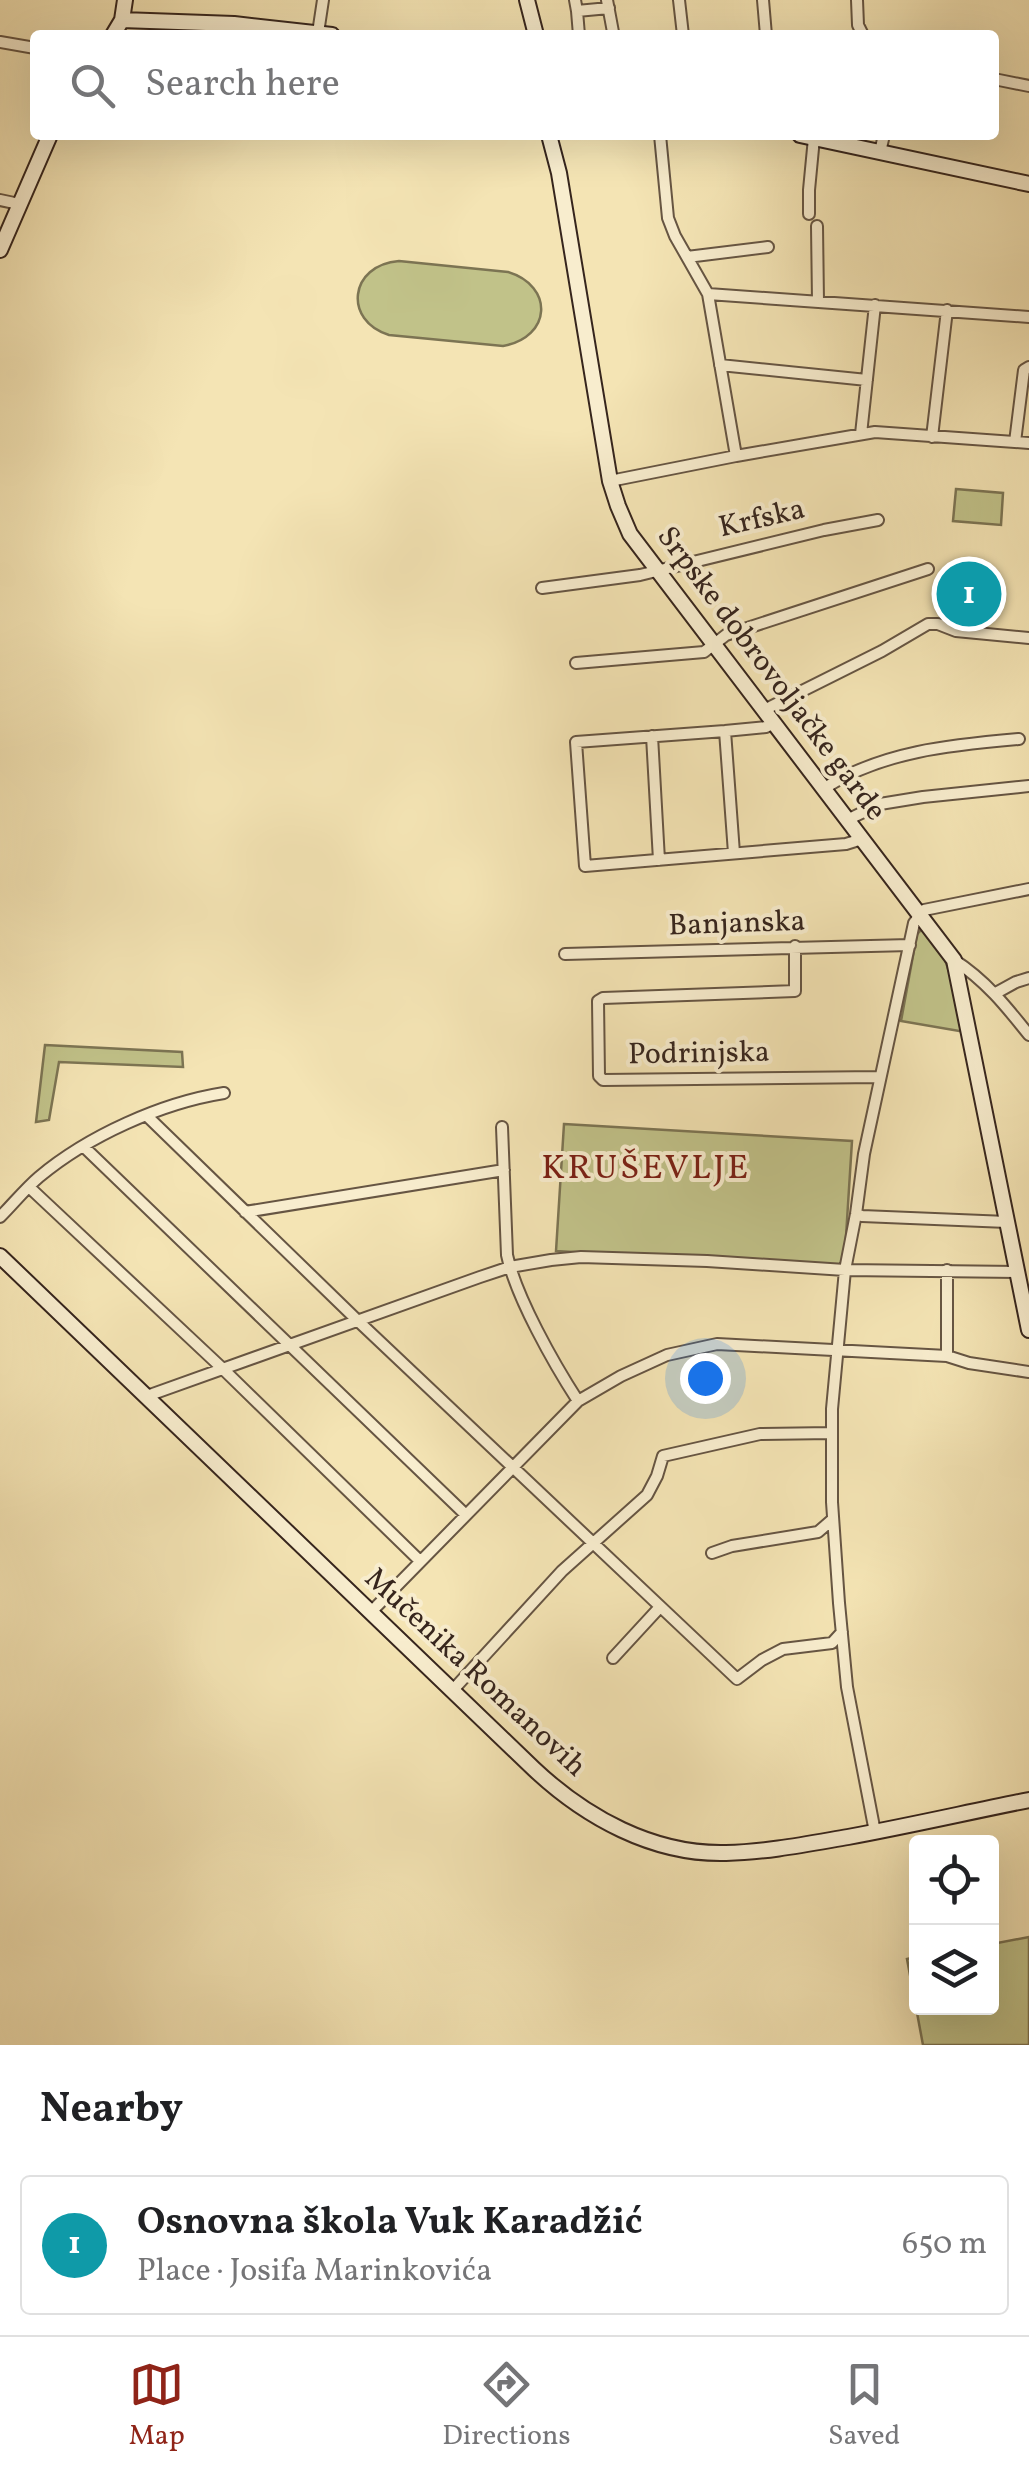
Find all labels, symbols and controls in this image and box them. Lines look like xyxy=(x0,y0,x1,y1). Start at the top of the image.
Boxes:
search box xyxy=(30,30,999,140)
icon: search xyxy=(65,58,120,113)
text: Search here xyxy=(145,59,340,112)
street label: Krfska xyxy=(715,489,809,549)
street label: Srpske dobrovoljačke garde xyxy=(646,518,896,830)
pin: 1 xyxy=(936,556,1002,632)
street label: Banjanska xyxy=(668,901,806,947)
street label: Podrinjska xyxy=(628,1032,770,1076)
district label: KRUŠEVLJE xyxy=(541,1145,751,1193)
your location xyxy=(680,1353,731,1404)
street label: Mučenika Romanovih xyxy=(355,1559,595,1787)
map controls xyxy=(909,1835,999,2015)
button: locate xyxy=(909,1835,999,1925)
button: layers xyxy=(909,1925,999,2015)
text: Nearby xyxy=(40,2081,183,2140)
text: Osnovna škola Vuk Karadžić xyxy=(137,2197,643,2250)
text: 1 xyxy=(68,2223,81,2267)
text: 650 m xyxy=(902,2223,987,2267)
text: Place · Josifa Marinkovića xyxy=(137,2250,492,2294)
tab: Map xyxy=(129,2357,185,2456)
tab: Directions xyxy=(442,2357,571,2456)
tab: Saved xyxy=(828,2357,900,2456)

